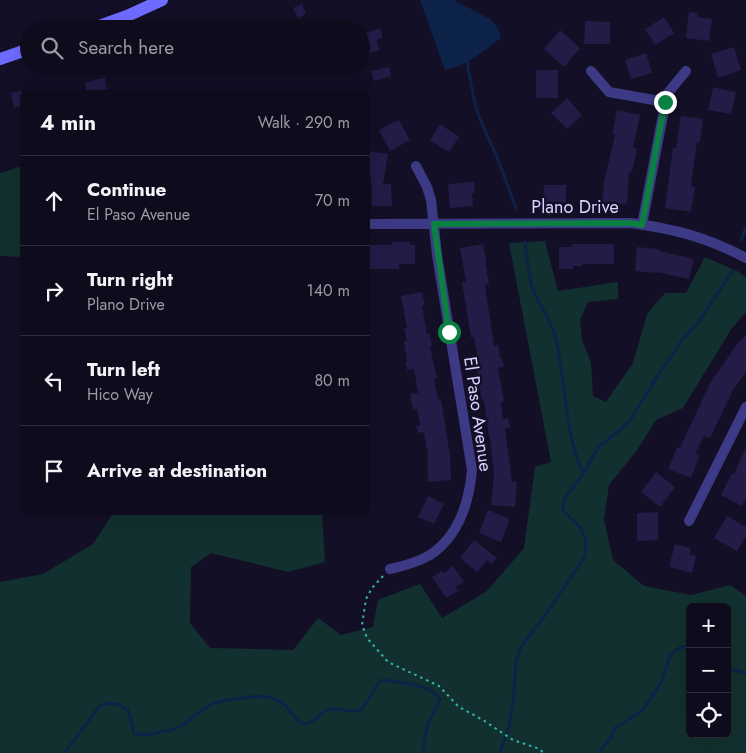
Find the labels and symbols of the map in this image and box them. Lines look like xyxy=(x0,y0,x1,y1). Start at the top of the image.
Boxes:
route end xyxy=(654,91,677,114)
street label: Plano Drive xyxy=(531,194,619,220)
route start xyxy=(438,321,461,344)
street label: El Paso Avenue xyxy=(457,355,499,473)

